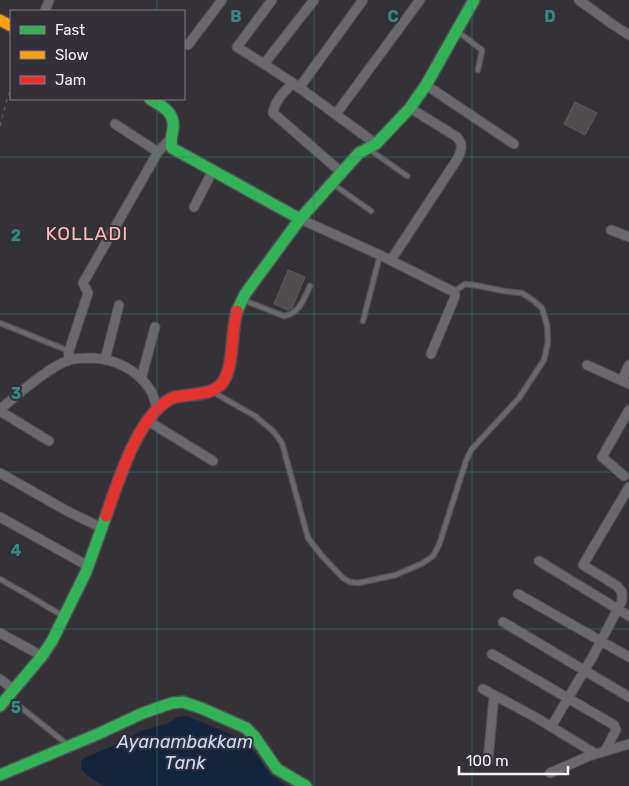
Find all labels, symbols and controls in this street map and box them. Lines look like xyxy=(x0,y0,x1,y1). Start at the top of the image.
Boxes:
text: B xyxy=(230,7,242,26)
text: C xyxy=(387,7,399,26)
text: D xyxy=(544,7,556,26)
legend xyxy=(10,10,185,100)
text: Fast xyxy=(55,21,85,39)
text: Slow xyxy=(55,46,88,64)
text: Jam xyxy=(55,71,86,89)
district label: KOLLADI xyxy=(46,222,129,245)
text: 2 xyxy=(11,226,21,245)
text: 3 xyxy=(11,384,21,403)
text: 4 xyxy=(11,541,22,560)
text: 5 xyxy=(11,698,21,717)
water label: Ayanambakkam Tank xyxy=(116,731,253,774)
scale bar xyxy=(459,744,568,776)
text: 100 m xyxy=(466,752,508,770)

